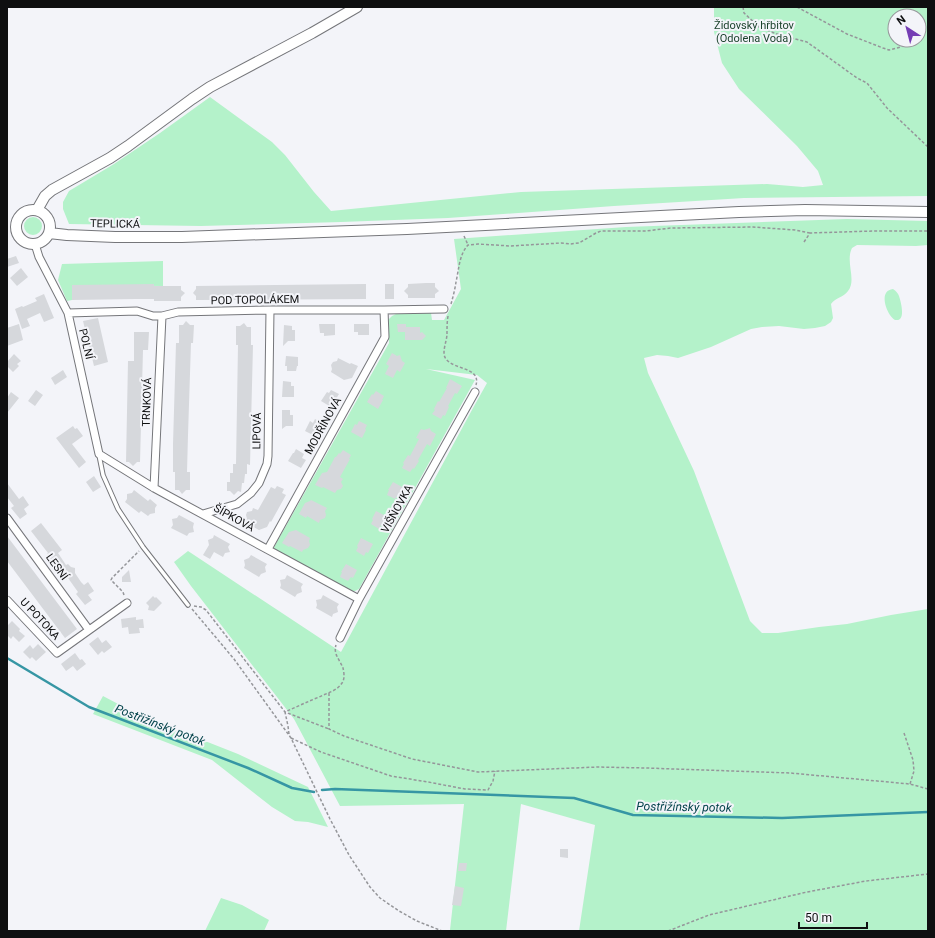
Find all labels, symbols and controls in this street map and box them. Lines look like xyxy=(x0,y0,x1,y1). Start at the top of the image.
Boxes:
north arrow xyxy=(887,8,927,48)
text: N xyxy=(894,13,909,28)
park label: Židovský hřbitov (Odolena Voda) xyxy=(714,19,795,45)
street label: TEPLICKÁ xyxy=(90,217,141,231)
street label: POD TOPOLÁKEM xyxy=(211,293,299,307)
street label: POLNÍ xyxy=(76,327,96,362)
street label: TRNKOVÁ xyxy=(140,376,154,427)
street label: MODŘÍNOVÁ xyxy=(302,394,344,457)
street label: LIPOVÁ xyxy=(250,412,264,450)
street label: VIŠŇOVKA xyxy=(378,482,416,535)
street label: ŠÍPKOVÁ xyxy=(211,502,257,535)
street label: LESNÍ xyxy=(43,551,72,584)
street label: U POTOKA xyxy=(17,595,63,643)
water label: Postřižínský potok xyxy=(113,701,208,749)
water label: Postřižínský potok xyxy=(636,799,733,815)
scale bar xyxy=(799,904,867,930)
text: 50 m xyxy=(805,911,832,925)

